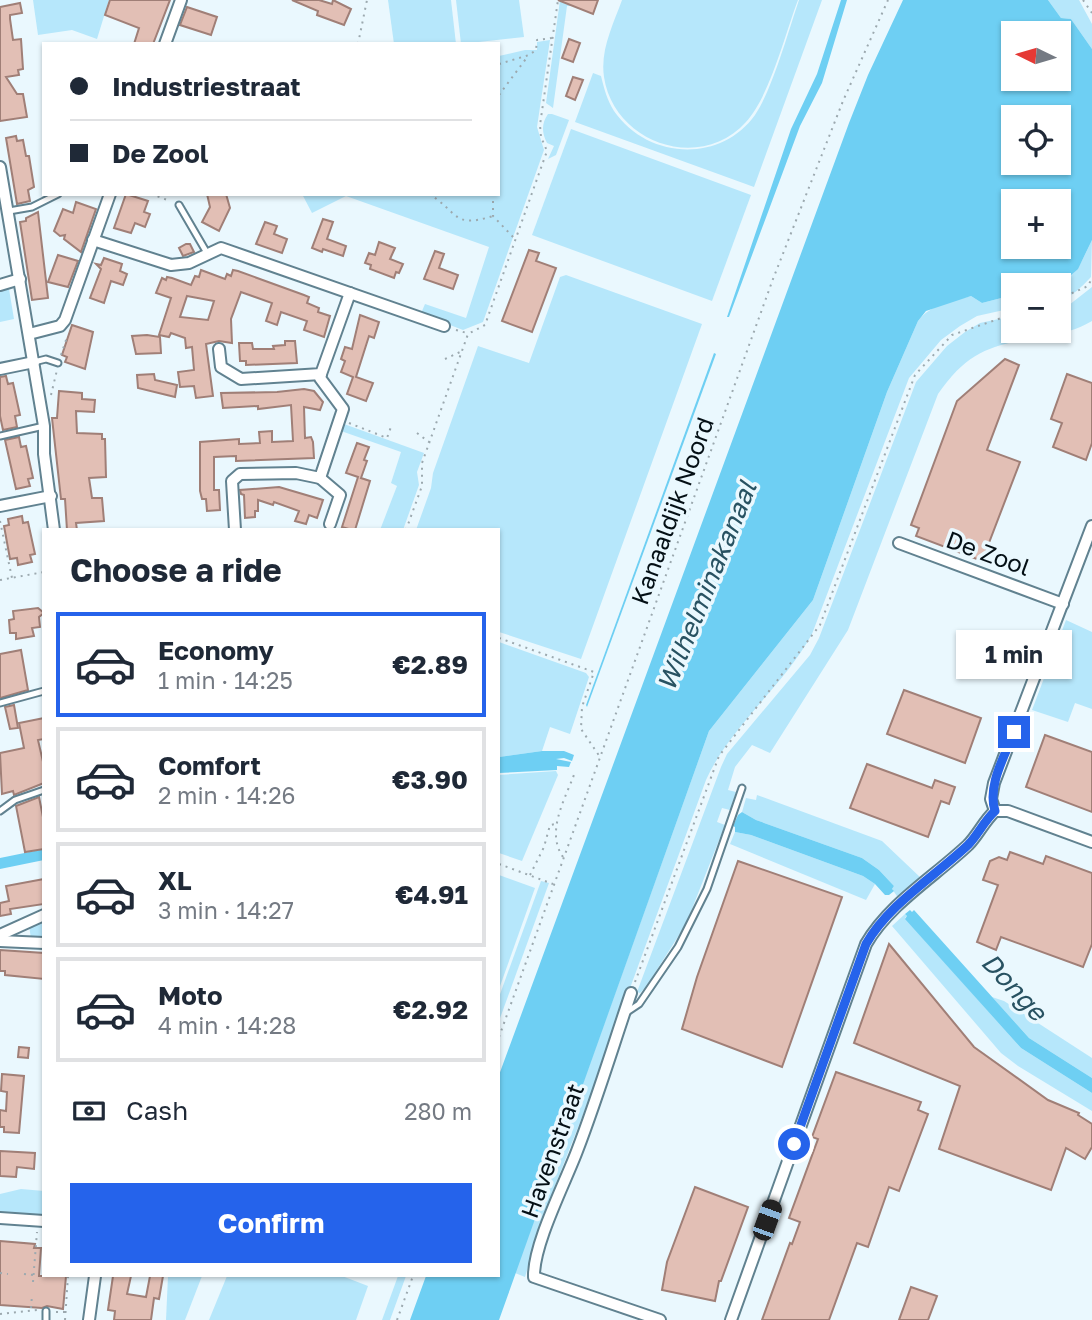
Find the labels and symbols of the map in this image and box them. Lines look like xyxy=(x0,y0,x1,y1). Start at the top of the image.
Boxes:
north arrow xyxy=(1001,21,1071,91)
street label: Kanaaldijk Noord xyxy=(624,413,719,608)
water label: Wilhelminakanaal xyxy=(650,475,763,695)
street label: De Zool xyxy=(943,524,1034,581)
callout: 1 min xyxy=(956,630,1072,680)
route end xyxy=(998,716,1030,748)
water label: Donge xyxy=(975,947,1055,1028)
street label: Havenstraat xyxy=(514,1079,589,1222)
route start xyxy=(778,1128,810,1160)
car xyxy=(750,1197,785,1243)

